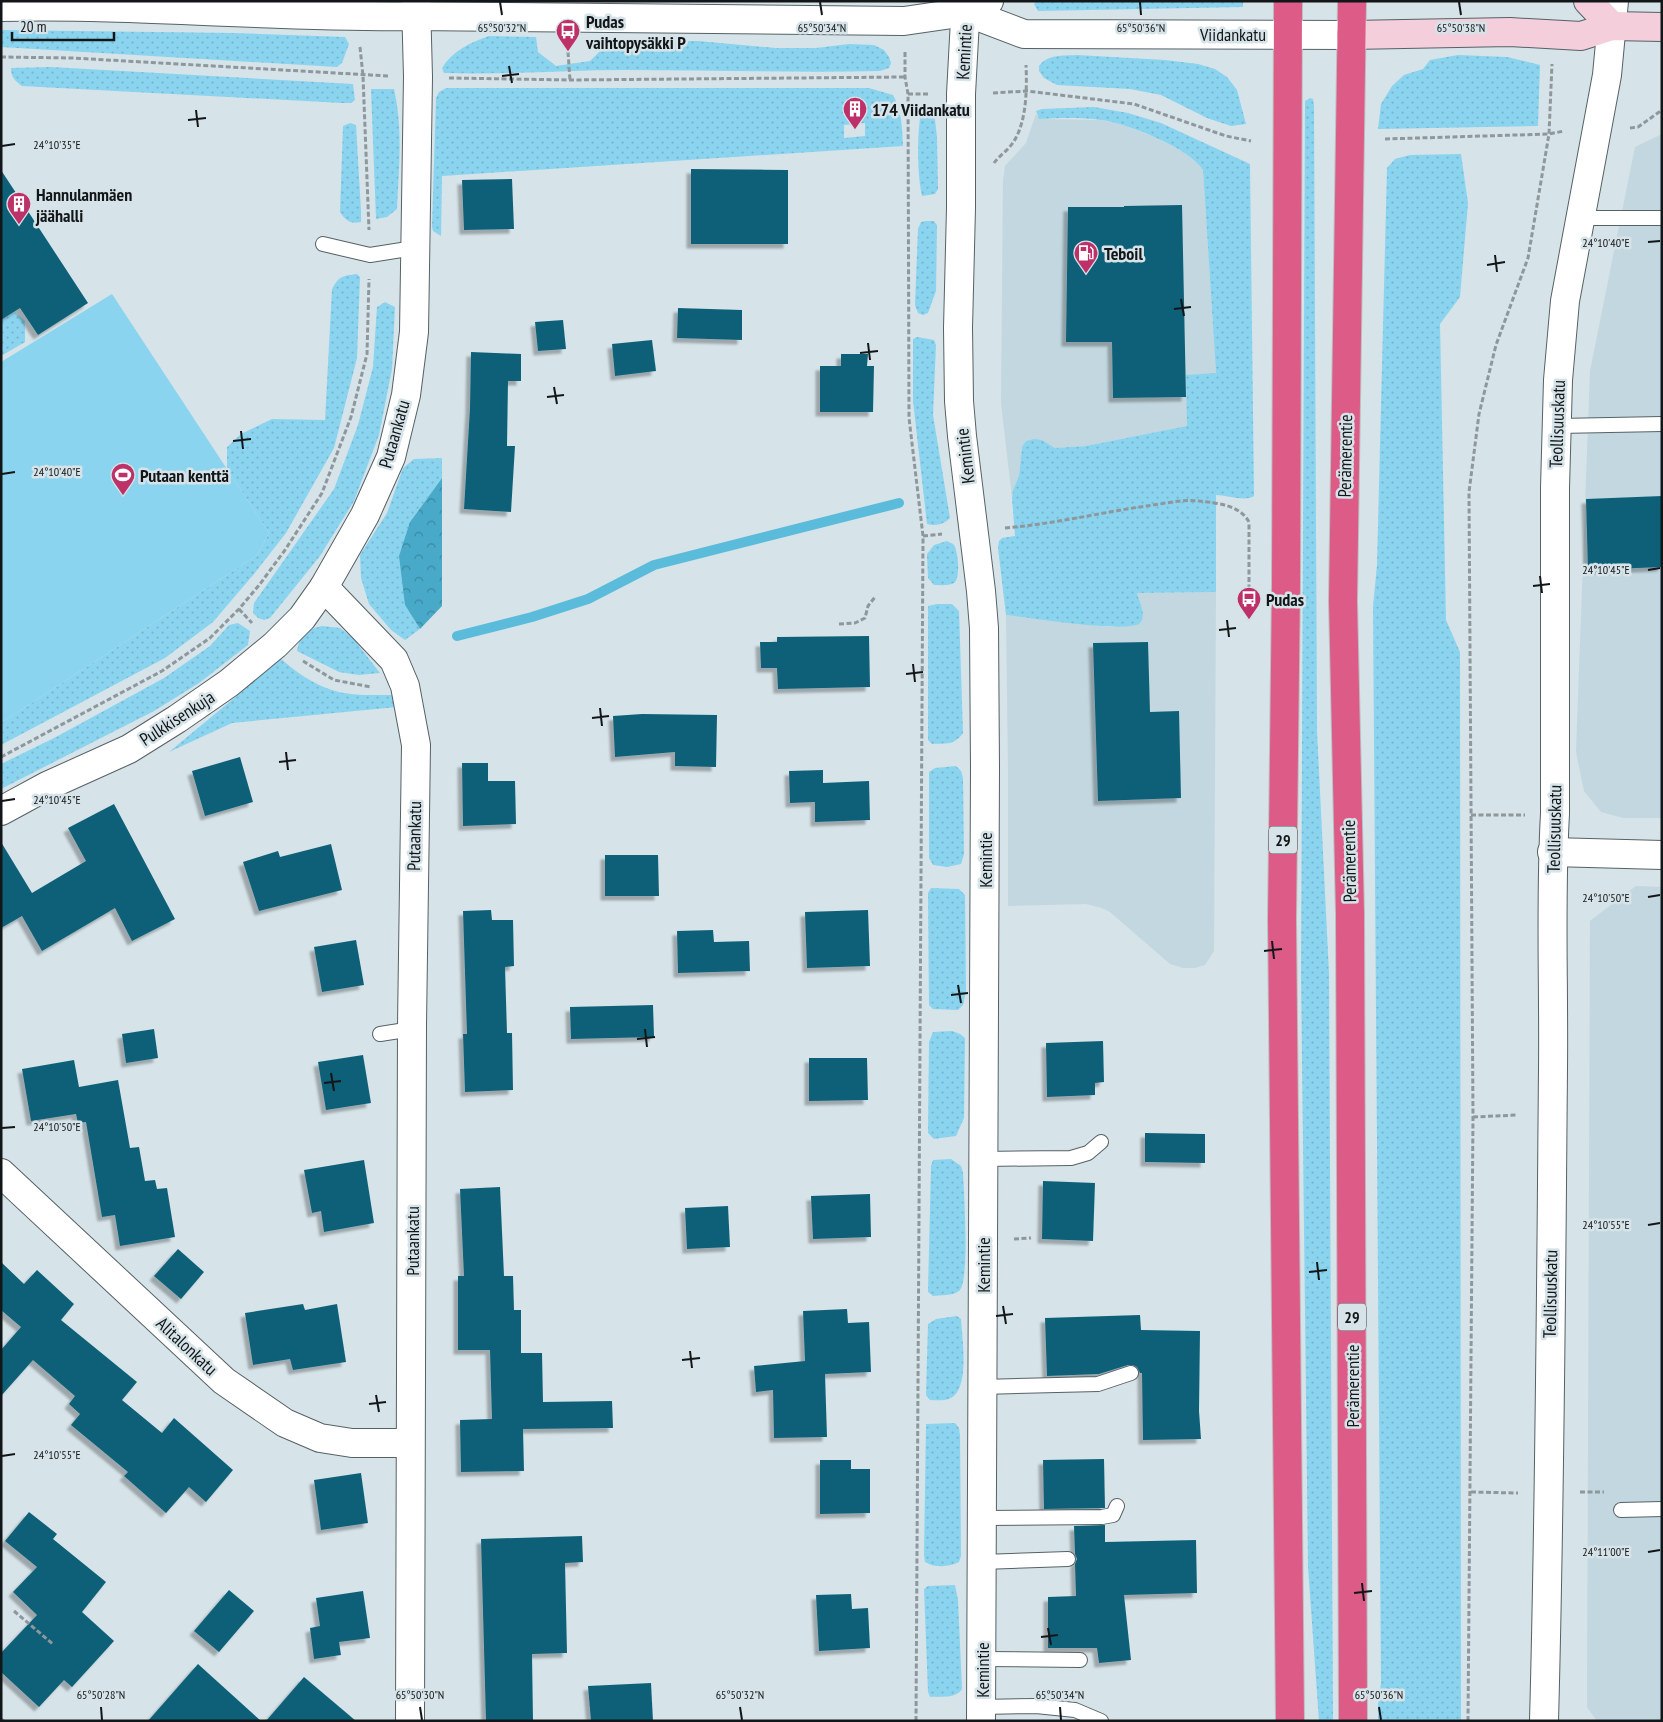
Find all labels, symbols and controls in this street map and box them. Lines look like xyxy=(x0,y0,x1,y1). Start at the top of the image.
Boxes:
scale bar xyxy=(12,10,115,42)
place label: Pudas vaihtopysäkki P xyxy=(585,10,686,54)
text: 20 m xyxy=(20,17,46,36)
bus stop icon: Pudas vaihtopysäkki P xyxy=(555,18,581,52)
text: 65°50'32"N xyxy=(478,20,526,35)
text: 65°50'34"N xyxy=(798,20,846,35)
text: 65°50'36"N xyxy=(1117,20,1165,35)
text: 65°50'38"N xyxy=(1437,20,1485,35)
street label: Viidankatu xyxy=(1199,23,1266,46)
street label: Kemintie xyxy=(951,24,977,80)
building icon: 174 Viidankatu xyxy=(842,96,868,130)
place label: 174 Viidankatu xyxy=(872,98,970,121)
text: 24°10'35"E xyxy=(33,137,81,152)
place label: Hannulanmäen jäähalli xyxy=(35,183,132,227)
building icon: Hannulanmäen jäähalli xyxy=(6,191,32,225)
text: 24°10'40"E xyxy=(1582,235,1630,250)
fuel station icon: Teboil xyxy=(1073,240,1099,274)
place label: Teboil xyxy=(1104,242,1143,265)
street label: Teollisuuskatu xyxy=(1544,379,1570,469)
street label: Putaankatu xyxy=(373,397,415,471)
street label: Perämerentie xyxy=(1333,414,1357,498)
street label: Kemintie xyxy=(950,427,980,485)
sports icon: Putaan kenttä xyxy=(110,462,136,496)
text: 24°10'40"E xyxy=(33,464,81,479)
place label: Putaan kenttä xyxy=(140,464,229,487)
text: 24°10'45"E xyxy=(1582,562,1630,577)
bus stop icon: Pudas xyxy=(1236,586,1262,620)
place label: Pudas xyxy=(1266,588,1304,611)
street label: Pulkkisenkuja xyxy=(135,685,219,751)
street label: Teollisuuskatu xyxy=(1542,785,1566,873)
text: 24°10'45"E xyxy=(33,792,81,807)
street label: Putaankatu xyxy=(402,801,426,871)
street label: Perämerentie xyxy=(1337,819,1361,903)
road number: 29 xyxy=(1269,826,1297,854)
street label: Kemintie xyxy=(974,832,997,888)
text: 24°10'50"E xyxy=(1582,890,1630,905)
text: 24°10'50"E xyxy=(33,1119,81,1134)
street label: Putaankatu xyxy=(401,1206,424,1276)
text: 24°10'55"E xyxy=(1582,1217,1630,1232)
street label: Kemintie xyxy=(972,1237,995,1293)
street label: Teollisuuskatu xyxy=(1538,1250,1562,1338)
road number: 29 xyxy=(1338,1304,1366,1330)
street label: Alitalonkatu xyxy=(152,1312,222,1380)
street label: Perämerentie xyxy=(1341,1345,1364,1427)
text: 24°10'55"E xyxy=(33,1447,81,1462)
text: 24°11'00"E xyxy=(1582,1544,1630,1559)
street label: Kemintie xyxy=(971,1642,994,1698)
text: 65°50'28"N xyxy=(77,1687,125,1702)
text: 65°50'30"N xyxy=(396,1687,444,1702)
text: 65°50'32"N xyxy=(716,1687,764,1702)
text: 65°50'34"N xyxy=(1036,1687,1084,1702)
text: 65°50'36"N xyxy=(1355,1687,1403,1702)

